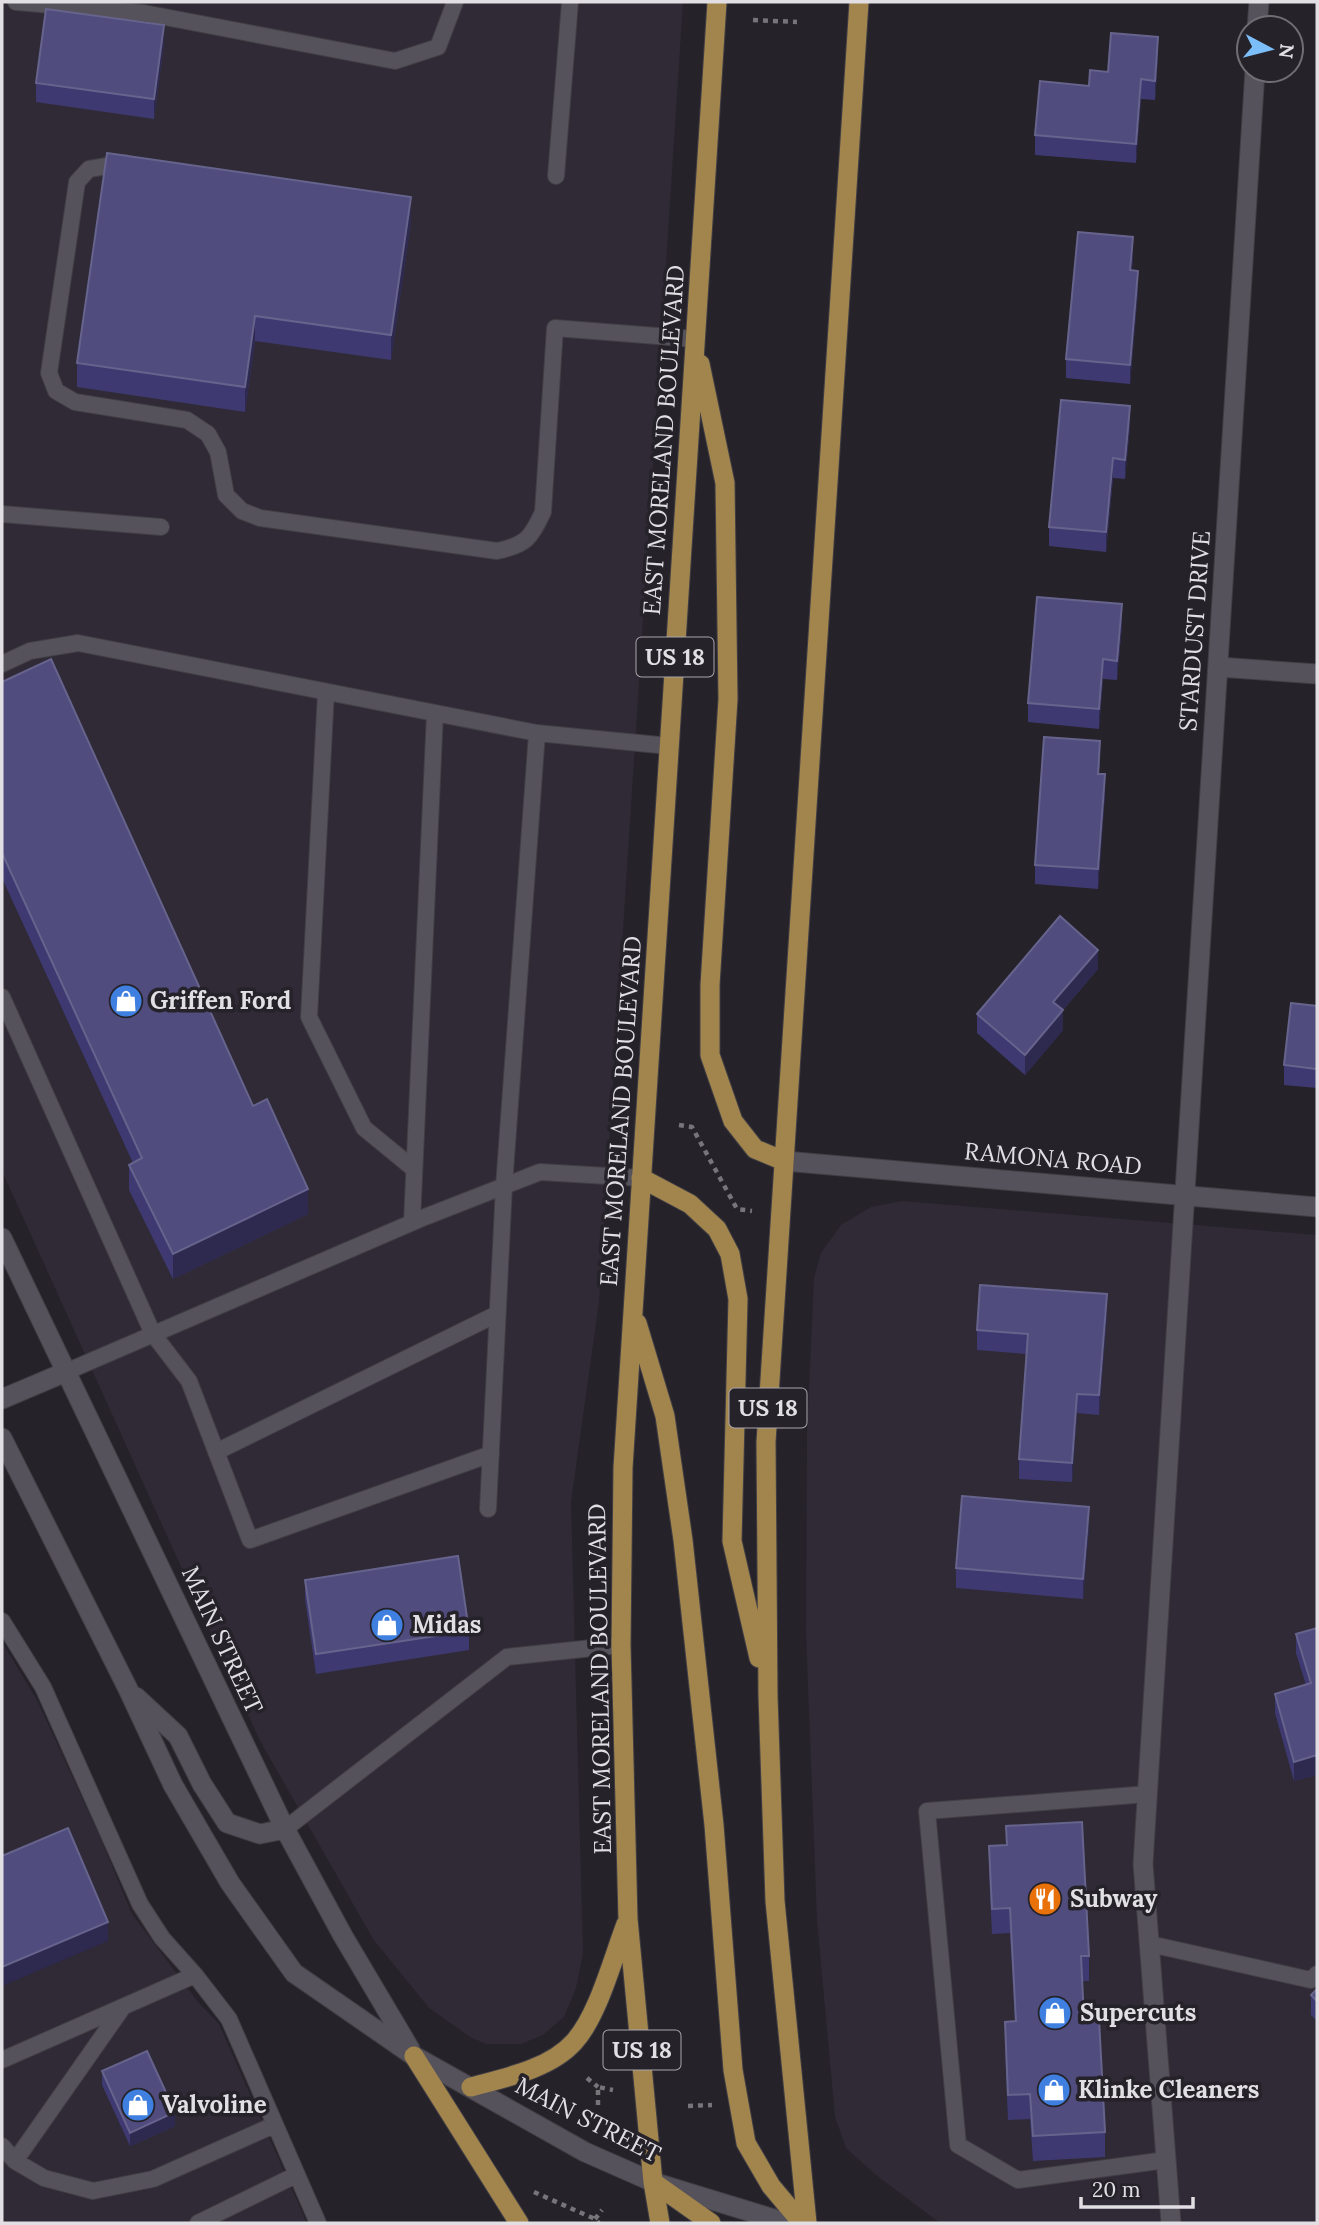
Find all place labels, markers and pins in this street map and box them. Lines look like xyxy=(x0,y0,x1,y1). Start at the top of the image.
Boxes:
shop icon: Griffen Ford xyxy=(107,982,145,1020)
place label: Griffen Ford xyxy=(150,985,291,1016)
shop icon: Midas xyxy=(368,1606,406,1644)
place label: Midas xyxy=(412,1609,481,1640)
restaurant icon: Subway xyxy=(1026,1880,1064,1918)
place label: Subway xyxy=(1070,1883,1158,1914)
shop icon: Supercuts xyxy=(1036,1994,1074,2032)
place label: Supercuts xyxy=(1080,1997,1196,2028)
shop icon: Klinke Cleaners xyxy=(1035,2071,1073,2109)
place label: Klinke Cleaners xyxy=(1078,2074,1259,2105)
shop icon: Valvoline xyxy=(119,2086,157,2124)
place label: Valvoline xyxy=(162,2089,267,2120)

